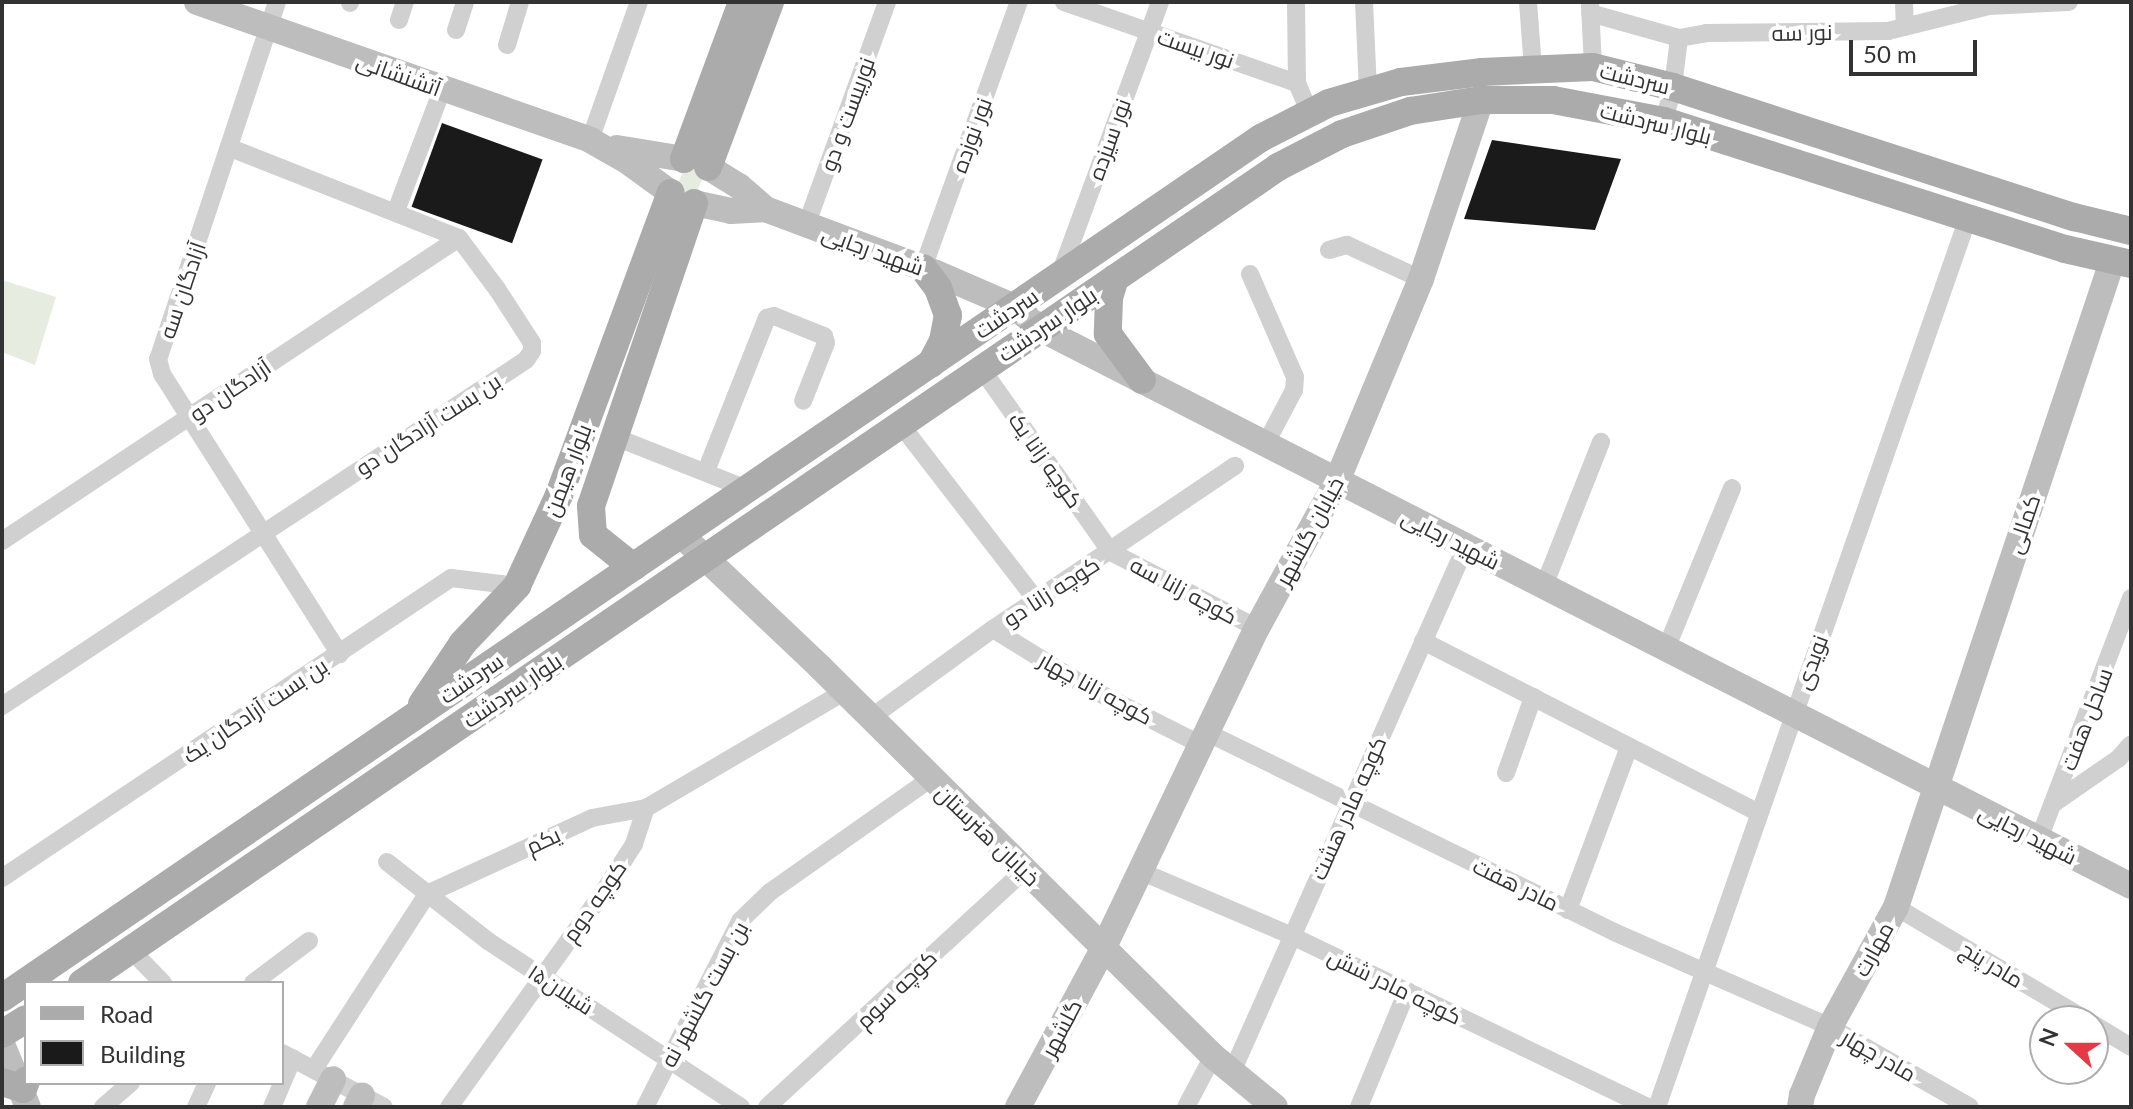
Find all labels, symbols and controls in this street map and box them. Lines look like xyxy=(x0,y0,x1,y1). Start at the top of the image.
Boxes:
street label: نور سه xyxy=(1771,18,1833,46)
street label: نور بیست xyxy=(1154,23,1238,73)
scale bar xyxy=(1853,24,1981,74)
text: 50 m xyxy=(1863,39,1917,68)
street label: آتشنشانی xyxy=(353,47,445,101)
street label: نوربیست و دو xyxy=(814,53,880,175)
street label: سردشت xyxy=(1597,57,1673,99)
street label: نور نوزده xyxy=(945,94,997,176)
street label: نور سیزده xyxy=(1082,95,1136,183)
street label: بلوار سردشت xyxy=(1598,96,1714,150)
street label: شهید رجایی xyxy=(818,219,928,281)
street label: آزادگان سه xyxy=(153,238,211,342)
street label: بلوار سردشت xyxy=(992,281,1102,367)
street label: سردشت xyxy=(969,282,1043,344)
street label: آزادگان دو xyxy=(184,353,276,427)
street label: بن بست آزادگان دو xyxy=(350,367,506,481)
street label: کوچه زانا یک xyxy=(1003,407,1089,513)
street label: بلوار هیمن xyxy=(537,420,597,520)
street label: خیابان گلشهر xyxy=(1269,472,1349,590)
street label: کمالی xyxy=(2001,491,2045,557)
street label: شهید رجایی xyxy=(1398,503,1504,575)
street label: کوچه زانا دو xyxy=(998,550,1104,632)
street label: کوچه زانا سه xyxy=(1126,551,1242,629)
street label: نویدی xyxy=(1789,631,1833,693)
street label: کوچه زانا چهار xyxy=(1035,646,1157,730)
street label: سردشت xyxy=(434,647,508,709)
street label: بلوار سردشت xyxy=(457,647,567,733)
street label: بن بست آزادگان یک xyxy=(178,652,332,768)
street label: ساحل هفت xyxy=(2054,664,2118,774)
street label: کوچه مادر هشت xyxy=(1305,732,1391,884)
street label: خیابان هنرستان xyxy=(931,779,1045,891)
street label: شهید رجایی xyxy=(1975,798,2081,870)
street label: یکم xyxy=(522,821,564,859)
street label: مادر هفت xyxy=(1469,852,1563,916)
street label: کوچه دوم xyxy=(556,855,632,947)
street label: بن بست گلشهر نه xyxy=(655,917,753,1071)
street label: مهارت xyxy=(1847,917,1899,981)
street label: مادر پنج xyxy=(1956,935,2028,993)
street label: کوچه مادر شش xyxy=(1324,942,1466,1030)
street label: کوچه سوم xyxy=(850,944,942,1034)
street label: شیلان۱۵ xyxy=(523,958,599,1020)
legend xyxy=(24,981,284,1085)
street label: گلشهر xyxy=(1035,995,1087,1061)
text: Road xyxy=(100,999,153,1028)
north arrow xyxy=(2029,1005,2109,1085)
street label: مادر چهار xyxy=(1837,1023,1921,1087)
text: N xyxy=(2032,1024,2064,1050)
text: Building xyxy=(100,1039,185,1068)

